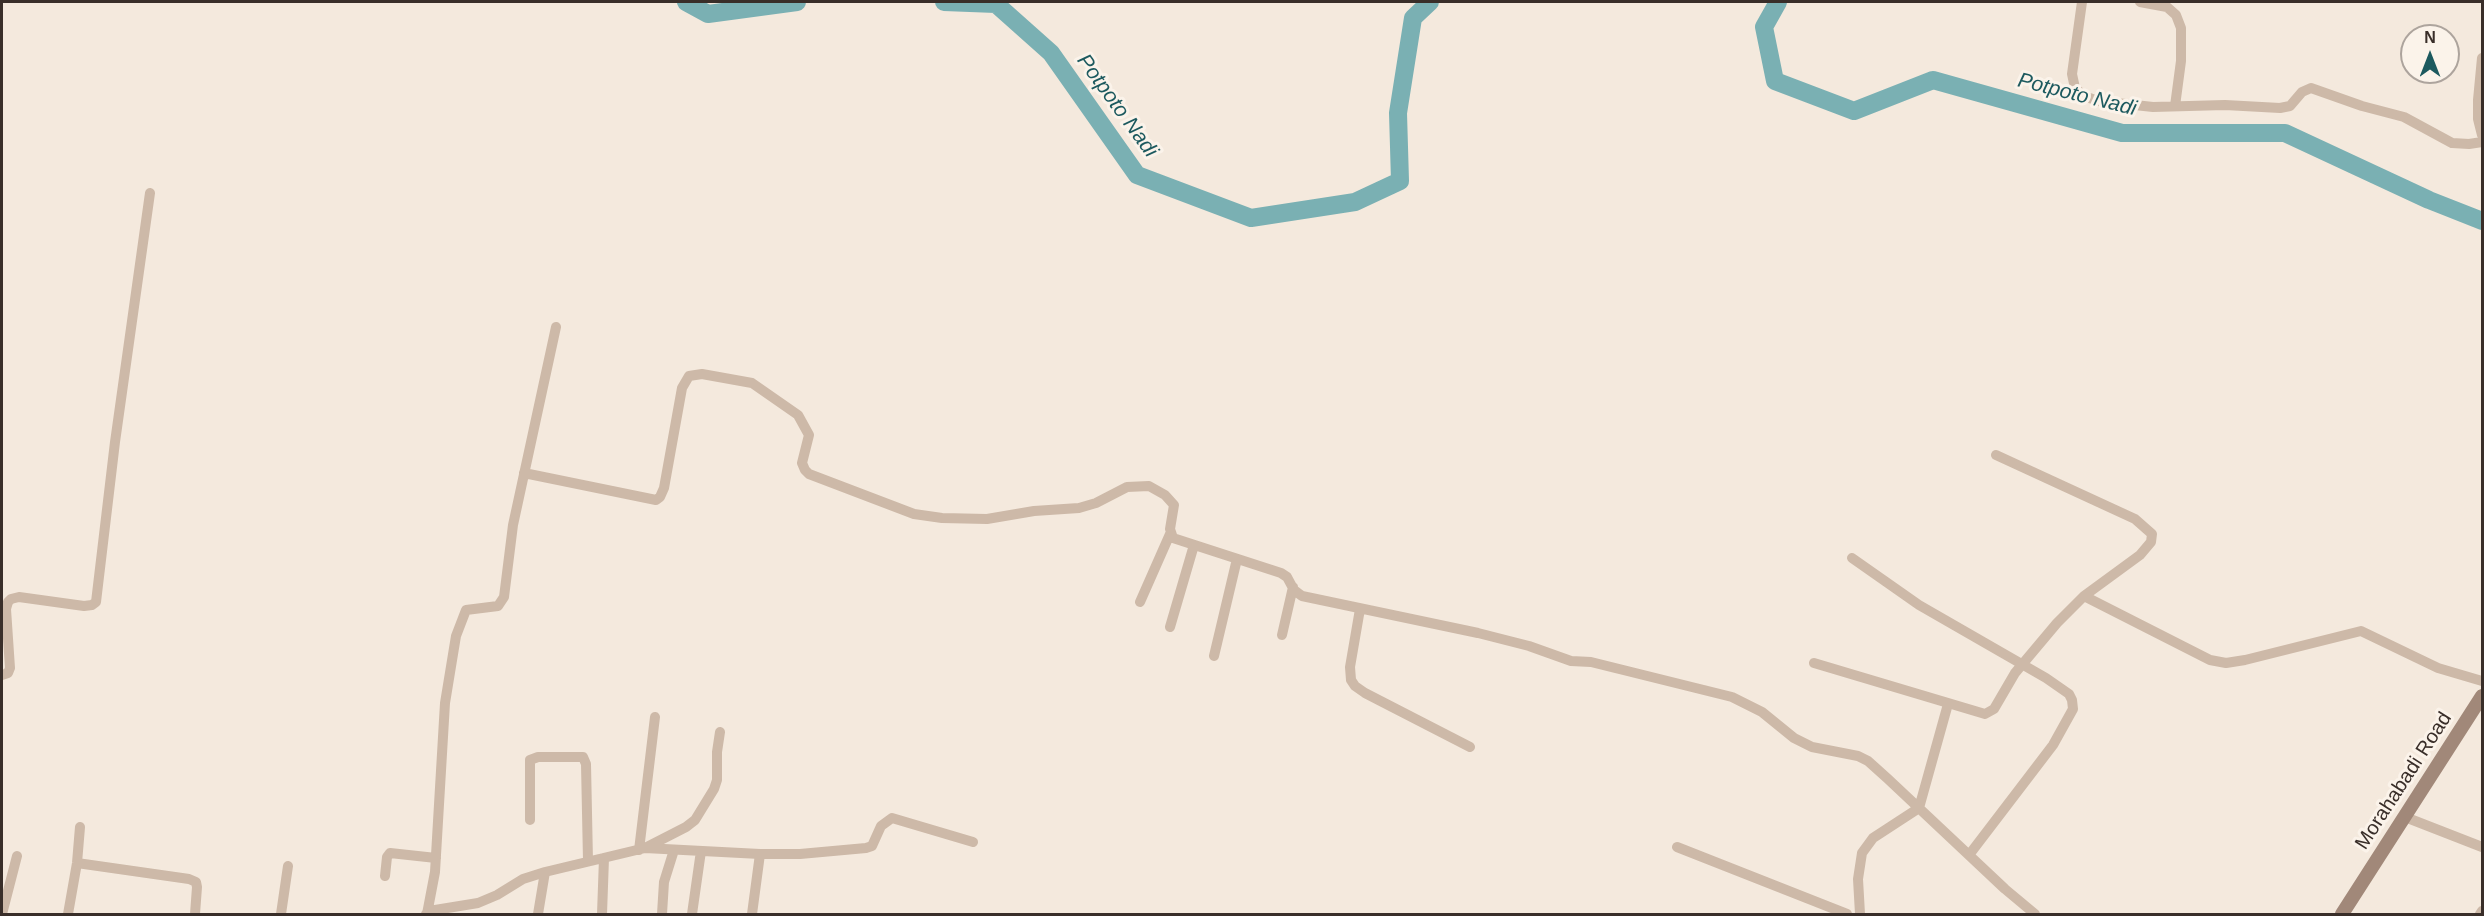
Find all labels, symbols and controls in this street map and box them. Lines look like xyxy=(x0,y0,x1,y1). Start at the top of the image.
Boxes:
north arrow xyxy=(2400,24,2460,84)
text: N xyxy=(2424,29,2436,46)
water label: Potpoto Nadi xyxy=(1071,49,1163,163)
water label: Potpoto Nadi xyxy=(2015,68,2139,122)
street label: Morahabadi Road xyxy=(2351,708,2457,854)

